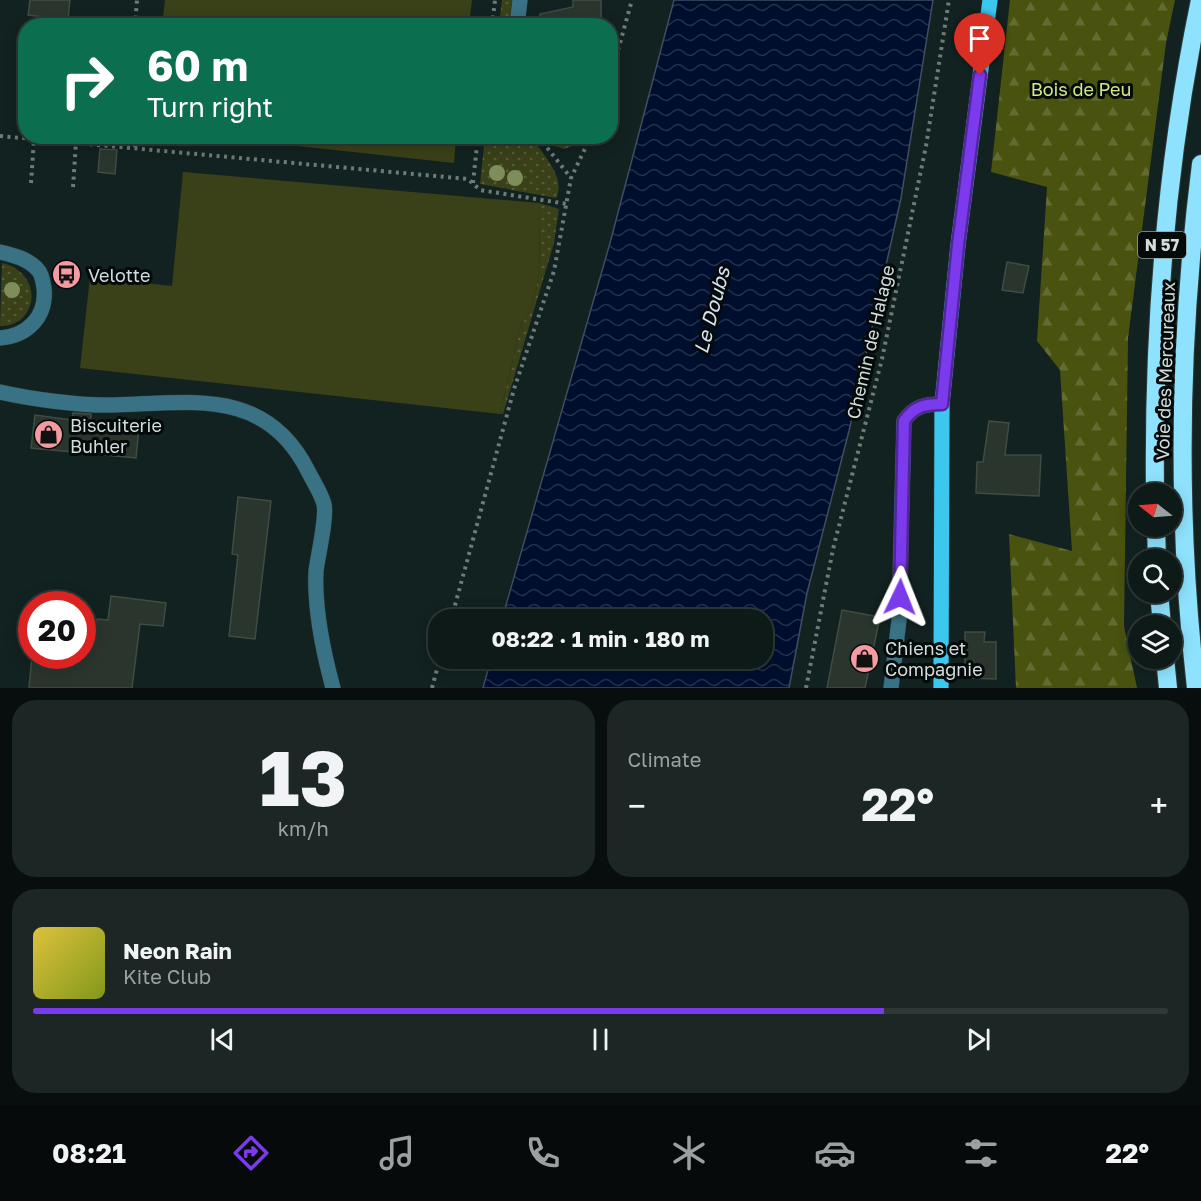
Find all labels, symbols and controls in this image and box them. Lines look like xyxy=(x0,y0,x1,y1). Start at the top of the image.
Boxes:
pin xyxy=(954,13,1005,75)
icon: arrive xyxy=(963,22,996,55)
text: 60 m xyxy=(147,40,248,90)
icon: right xyxy=(48,42,126,120)
park label: Bois de Peu xyxy=(1031,78,1131,100)
text: Turn right xyxy=(147,91,273,123)
road number: N 57 xyxy=(1138,232,1186,258)
bus stop icon: Velotte xyxy=(51,259,83,291)
water label: Le Doubs xyxy=(688,263,734,356)
street label: Chemin de Halage xyxy=(842,263,898,421)
place label: Velotte xyxy=(88,264,150,286)
street label: Voie des Mercureaux xyxy=(1151,281,1179,461)
place label: Biscuiterie Buhler xyxy=(70,414,162,457)
shop icon: Biscuiterie Buhler xyxy=(33,419,65,451)
north arrow xyxy=(1128,483,1182,537)
map controls xyxy=(1128,483,1182,669)
button: search xyxy=(1128,549,1182,603)
position arrow xyxy=(868,565,932,629)
speed limit sign: 20 xyxy=(18,591,96,669)
button: layers xyxy=(1128,615,1182,669)
text: 08:22 · 1 min · 180 m xyxy=(491,625,710,652)
place label: Chiens et Compagnie xyxy=(885,637,983,680)
shop icon: Chiens et Compagnie xyxy=(848,642,880,674)
text: 13 xyxy=(259,730,347,823)
text: Climate xyxy=(628,747,701,771)
text: 22° xyxy=(862,777,934,831)
text: − xyxy=(628,786,646,825)
text: + xyxy=(1150,786,1168,825)
text: km/h xyxy=(278,816,329,840)
text: Neon Rain xyxy=(123,937,232,964)
text: Kite Club xyxy=(123,964,211,988)
icon: previous xyxy=(206,1023,239,1056)
icon: pause xyxy=(584,1023,617,1056)
icon: next xyxy=(962,1023,995,1056)
icon: directions xyxy=(230,1132,272,1174)
icon: music xyxy=(376,1132,418,1174)
icon: phone xyxy=(522,1132,564,1174)
icon: climate xyxy=(668,1132,710,1174)
icon: car xyxy=(814,1132,856,1174)
icon: filters xyxy=(960,1132,1002,1174)
text: 08:21 xyxy=(52,1137,126,1169)
text: 22° xyxy=(1106,1137,1149,1169)

